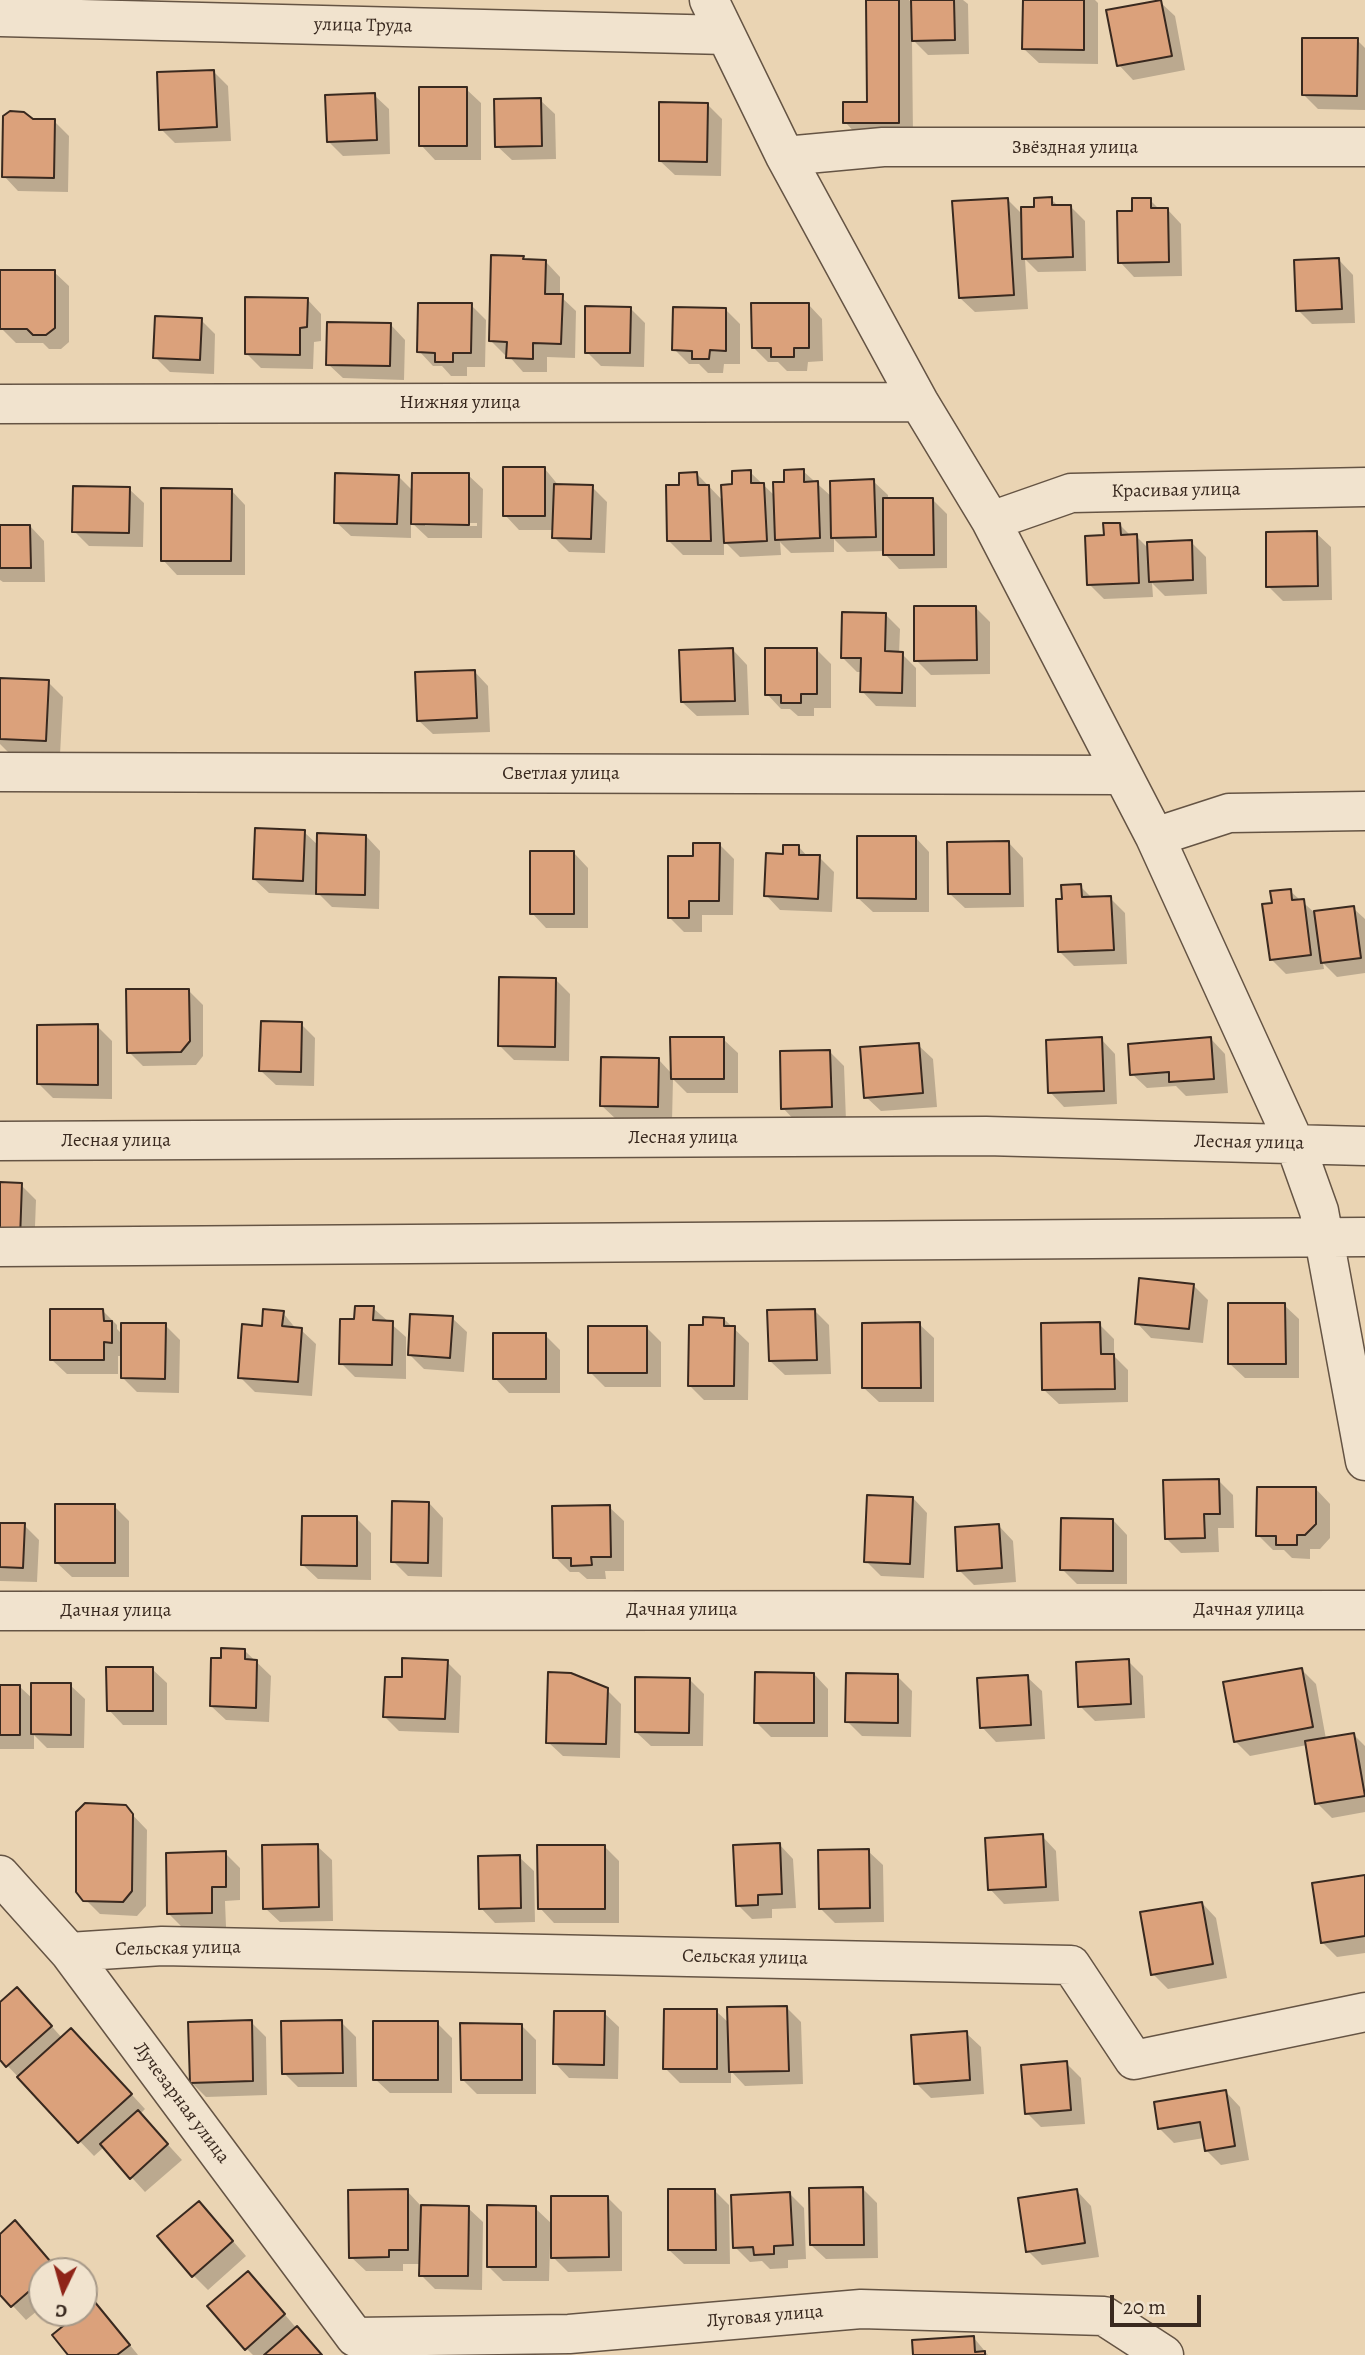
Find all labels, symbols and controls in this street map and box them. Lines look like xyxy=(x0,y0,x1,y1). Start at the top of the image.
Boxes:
street label: улица Труда xyxy=(314,14,412,38)
street label: Звёздная улица xyxy=(1012,137,1138,159)
street label: Нижняя улица xyxy=(399,392,521,414)
street label: Красивая улица xyxy=(1111,478,1241,504)
street label: Светлая улица xyxy=(502,763,620,785)
street label: Лесная улица xyxy=(628,1127,738,1149)
street label: Лесная улица xyxy=(61,1130,171,1152)
street label: Лесная улица xyxy=(1194,1131,1304,1155)
street label: Дачная улица xyxy=(626,1599,738,1621)
street label: Дачная улица xyxy=(1193,1599,1305,1621)
street label: Дачная улица xyxy=(60,1600,172,1622)
street label: Сельская улица xyxy=(115,1937,241,1961)
street label: Сельская улица xyxy=(682,1946,808,1970)
street label: Лучезарная улица xyxy=(128,2038,234,2168)
north arrow xyxy=(28,2257,98,2327)
scale bar xyxy=(1113,2282,1204,2326)
text: 20 m xyxy=(1123,2293,1166,2321)
text: С xyxy=(54,2297,68,2324)
street label: Луговая улица xyxy=(706,2301,824,2333)

